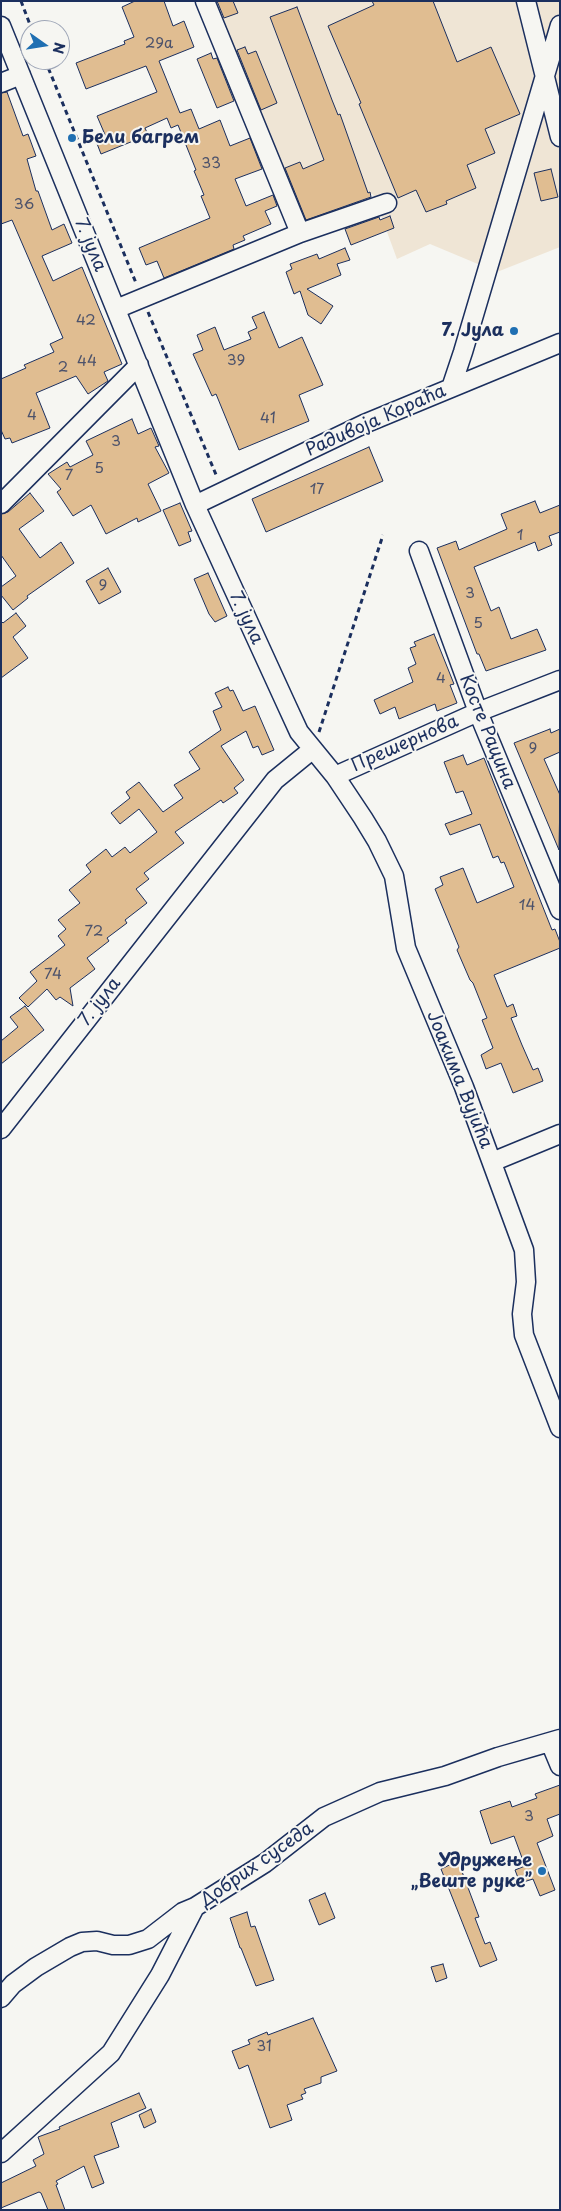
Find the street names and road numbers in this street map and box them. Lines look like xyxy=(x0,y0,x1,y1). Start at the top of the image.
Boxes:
street label: 7. јула xyxy=(70,215,110,275)
street label: Радивоја Кораћа xyxy=(303,380,449,462)
street label: 7. јула xyxy=(224,588,268,648)
street label: Косте Рацина xyxy=(454,672,520,792)
street label: Прешернова xyxy=(348,711,462,777)
street label: 7. јула xyxy=(74,973,126,1031)
street label: Јоакима Вујића xyxy=(422,1008,496,1152)
street label: Добрих суседа xyxy=(196,1818,318,1912)

